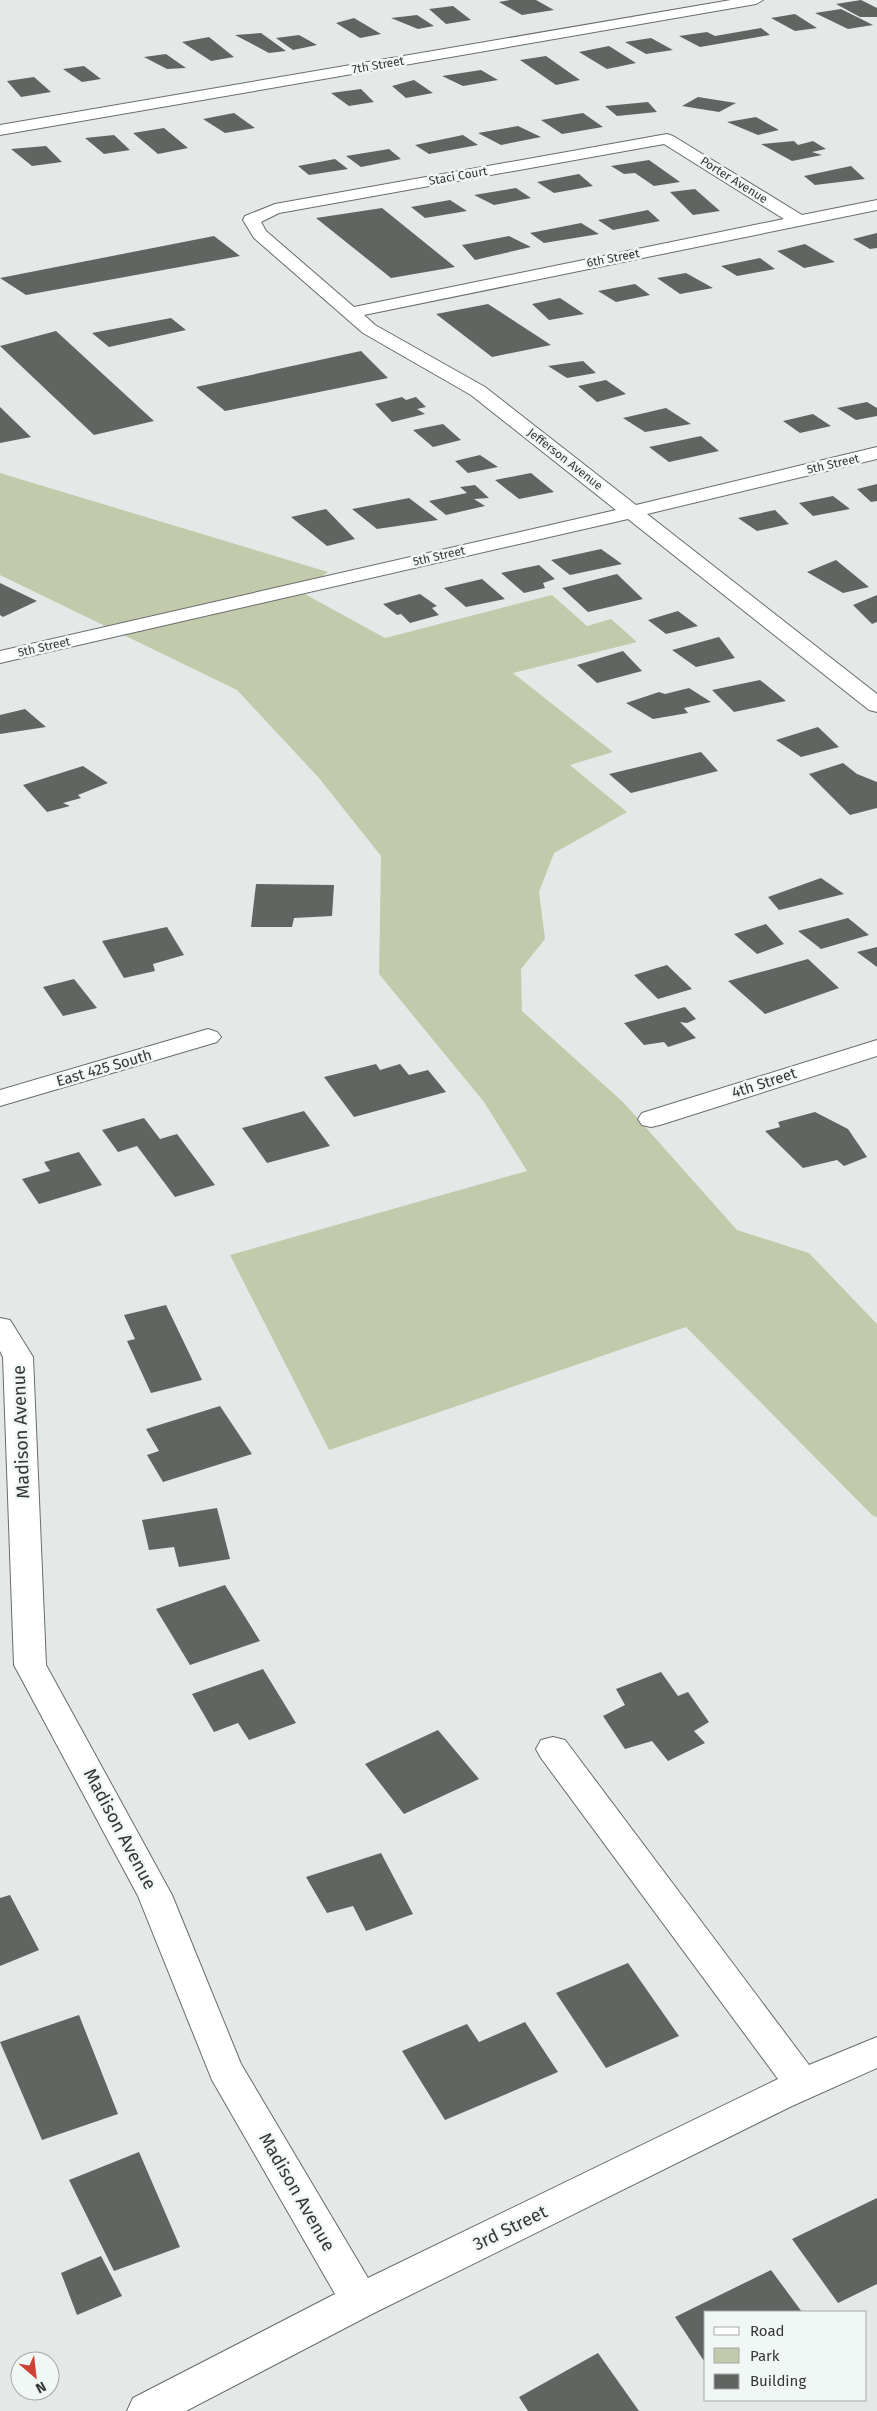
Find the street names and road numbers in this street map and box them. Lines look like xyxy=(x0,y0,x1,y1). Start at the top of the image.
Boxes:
street label: 7th Street xyxy=(351,53,406,76)
street label: Porter Avenue xyxy=(698,154,770,206)
street label: Staci Court xyxy=(428,164,489,188)
street label: 6th Street xyxy=(585,246,641,270)
street label: Jefferson Avenue xyxy=(525,425,605,493)
street label: 5th Street xyxy=(806,451,861,477)
street label: 5th Street xyxy=(412,543,467,569)
street label: 5th Street xyxy=(17,634,72,660)
street label: East 425 South xyxy=(54,1046,154,1090)
street label: 4th Street xyxy=(729,1064,799,1102)
street label: Madison Avenue xyxy=(8,1365,34,1499)
street label: Madison Avenue xyxy=(79,1765,161,1893)
street label: Madison Avenue xyxy=(254,2129,340,2255)
street label: 3rd Street xyxy=(469,2200,551,2255)

